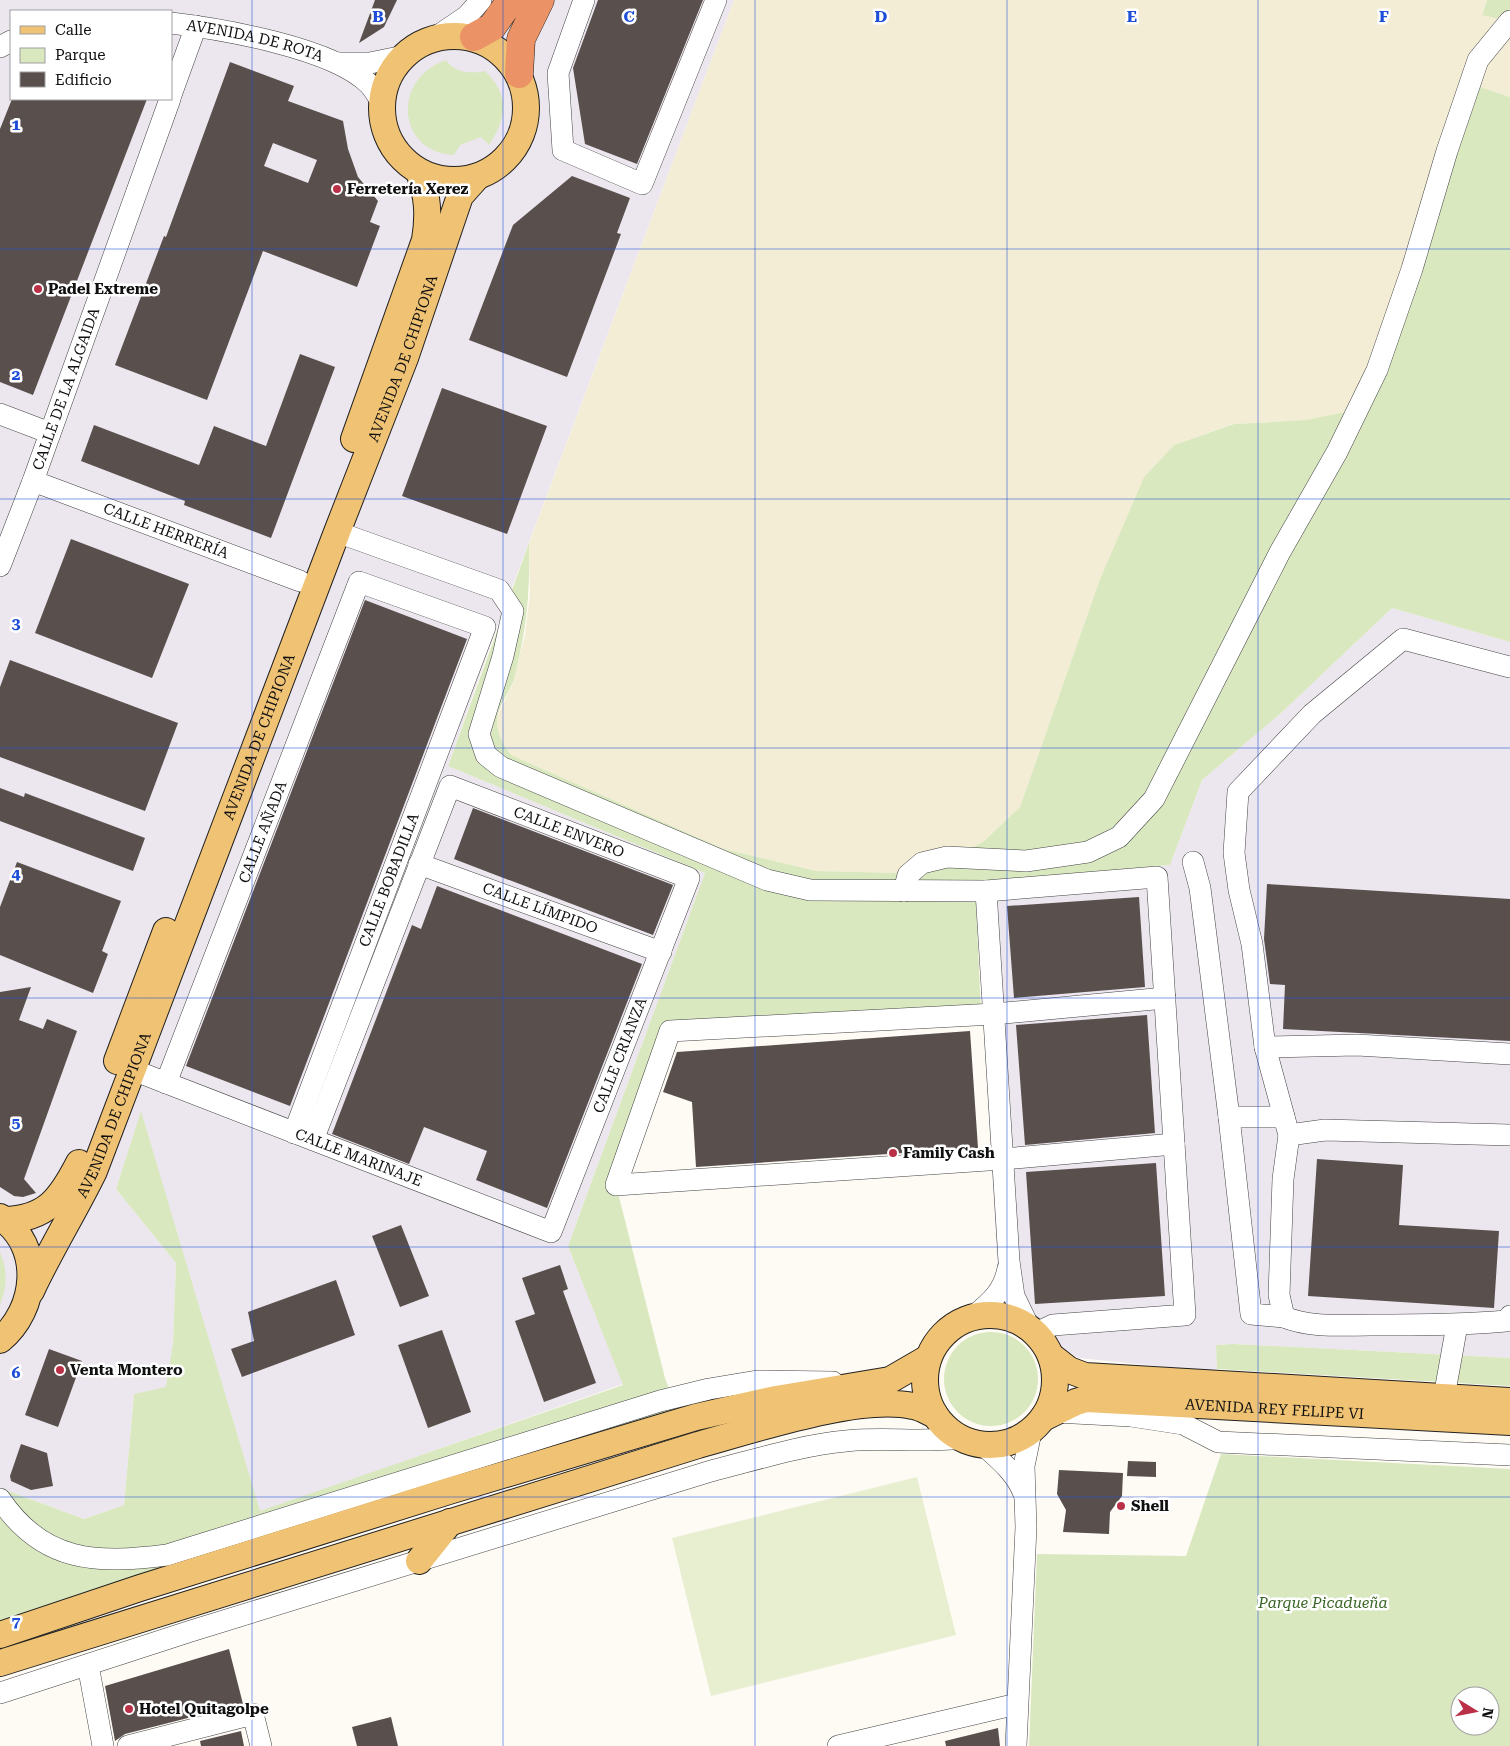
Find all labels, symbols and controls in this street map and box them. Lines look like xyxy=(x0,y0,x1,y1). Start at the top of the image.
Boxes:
text: B xyxy=(372,7,384,26)
text: C xyxy=(623,7,635,26)
text: D xyxy=(875,7,888,26)
text: E xyxy=(1127,7,1137,26)
text: F xyxy=(1379,7,1389,26)
legend xyxy=(10,10,172,100)
street label: AVENIDA DE ROTA xyxy=(186,16,326,66)
text: Calle xyxy=(55,21,91,39)
text: Parque xyxy=(55,46,106,64)
text: Edificio xyxy=(55,71,112,89)
text: 1 xyxy=(12,115,21,134)
place label: Ferretería Xerez xyxy=(347,180,469,198)
marker: Ferretería Xerez xyxy=(331,183,343,195)
street label: AVENIDA DE CHIPIONA xyxy=(364,272,442,444)
place label: Padel Extreme xyxy=(48,280,158,298)
marker: Padel Extreme xyxy=(32,283,44,295)
street label: CALLE DE LA ALGAIDA xyxy=(29,305,104,473)
text: 2 xyxy=(12,365,21,384)
street label: CALLE HERRERÍA xyxy=(101,499,232,563)
text: 3 xyxy=(12,614,21,633)
street label: AVENIDA DE CHIPIONA xyxy=(219,651,299,823)
street label: CALLE AÑADA xyxy=(235,778,291,886)
street label: CALLE ENVERO xyxy=(511,803,627,861)
street label: CALLE BOBADILLA xyxy=(355,810,423,949)
text: 4 xyxy=(12,864,21,883)
street label: CALLE LÍMPIDO xyxy=(480,879,600,937)
street label: CALLE CRIANZA xyxy=(589,994,651,1116)
street label: AVENIDA DE CHIPIONA xyxy=(73,1029,155,1201)
text: 5 xyxy=(12,1113,21,1132)
street label: CALLE MARINAJE xyxy=(292,1125,425,1190)
place label: Family Cash xyxy=(903,1144,995,1162)
marker: Family Cash xyxy=(887,1147,899,1159)
place label: Venta Montero xyxy=(70,1361,183,1379)
text: 6 xyxy=(12,1363,21,1382)
marker: Venta Montero xyxy=(54,1364,66,1376)
street label: AVENIDA REY FELIPE VI xyxy=(1184,1395,1365,1423)
place label: Shell xyxy=(1131,1497,1169,1515)
marker: Shell xyxy=(1115,1500,1127,1512)
park label: Parque Picadueña xyxy=(1257,1594,1388,1612)
text: 7 xyxy=(12,1612,21,1631)
north arrow xyxy=(1450,1686,1500,1736)
place label: Hotel Quitagolpe xyxy=(139,1700,269,1718)
marker: Hotel Quitagolpe xyxy=(123,1703,135,1715)
text: N xyxy=(1479,1707,1497,1720)

